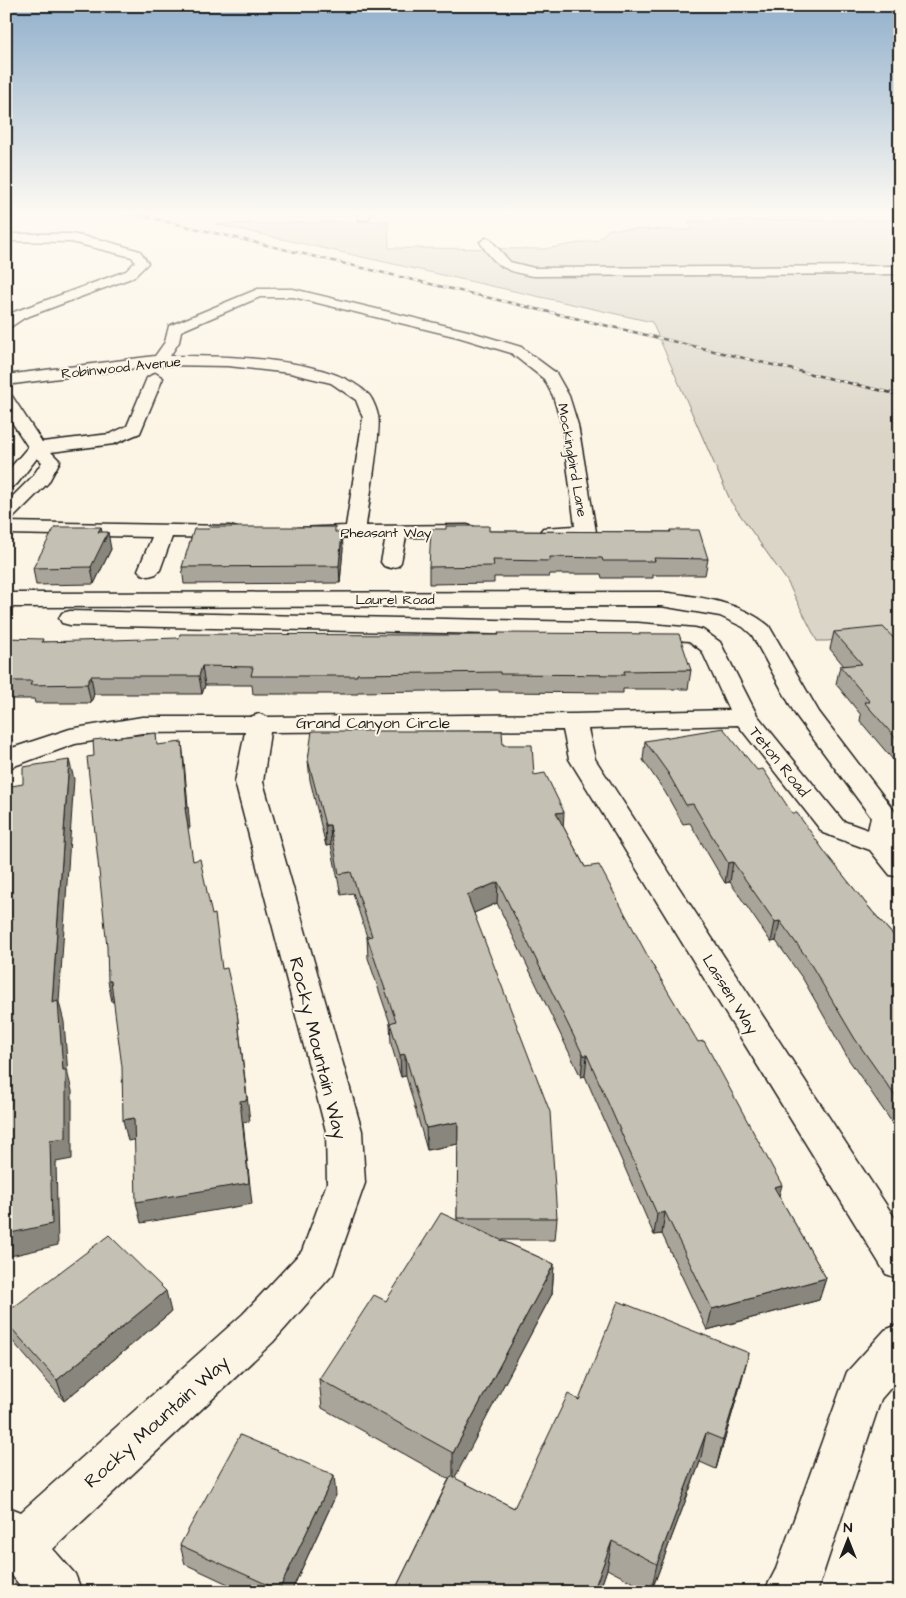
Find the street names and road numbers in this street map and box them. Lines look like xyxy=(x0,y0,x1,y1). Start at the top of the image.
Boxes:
street label: Robinwood Avenue xyxy=(60,352,182,384)
street label: Mockingbird Lane xyxy=(552,402,592,519)
street label: Pheasant Way xyxy=(341,523,432,543)
street label: Laurel Road xyxy=(355,590,435,610)
street label: Grand Canyon Circle xyxy=(296,712,450,735)
street label: Teton Road xyxy=(744,722,815,802)
street label: Lassen Way xyxy=(696,950,764,1039)
street label: Rocky Mountain Way xyxy=(281,954,353,1143)
street label: Rocky Mountain Way xyxy=(79,1349,237,1495)

